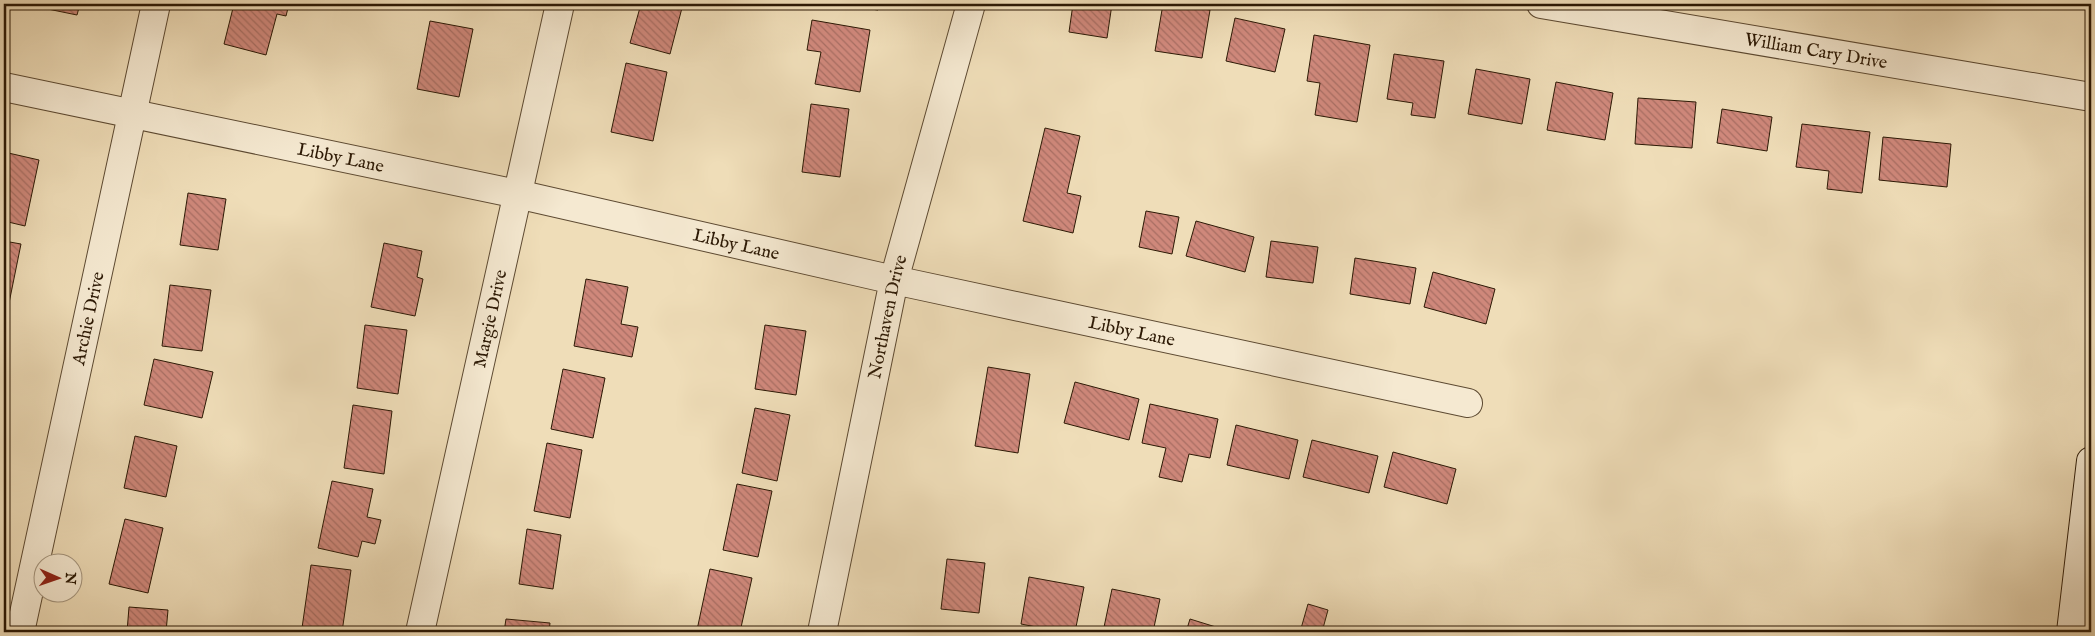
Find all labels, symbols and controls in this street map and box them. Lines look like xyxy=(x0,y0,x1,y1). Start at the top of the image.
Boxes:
street label: William Cary Drive xyxy=(1743,29,1889,75)
street label: Libby Lane xyxy=(295,138,386,179)
street label: Libby Lane xyxy=(691,225,781,266)
street label: Northaven Drive xyxy=(864,252,913,381)
street label: Margie Drive xyxy=(469,268,513,370)
street label: Archie Drive xyxy=(68,270,111,368)
street label: Libby Lane xyxy=(1086,312,1177,353)
north arrow xyxy=(32,554,82,604)
text: N xyxy=(61,571,79,585)

